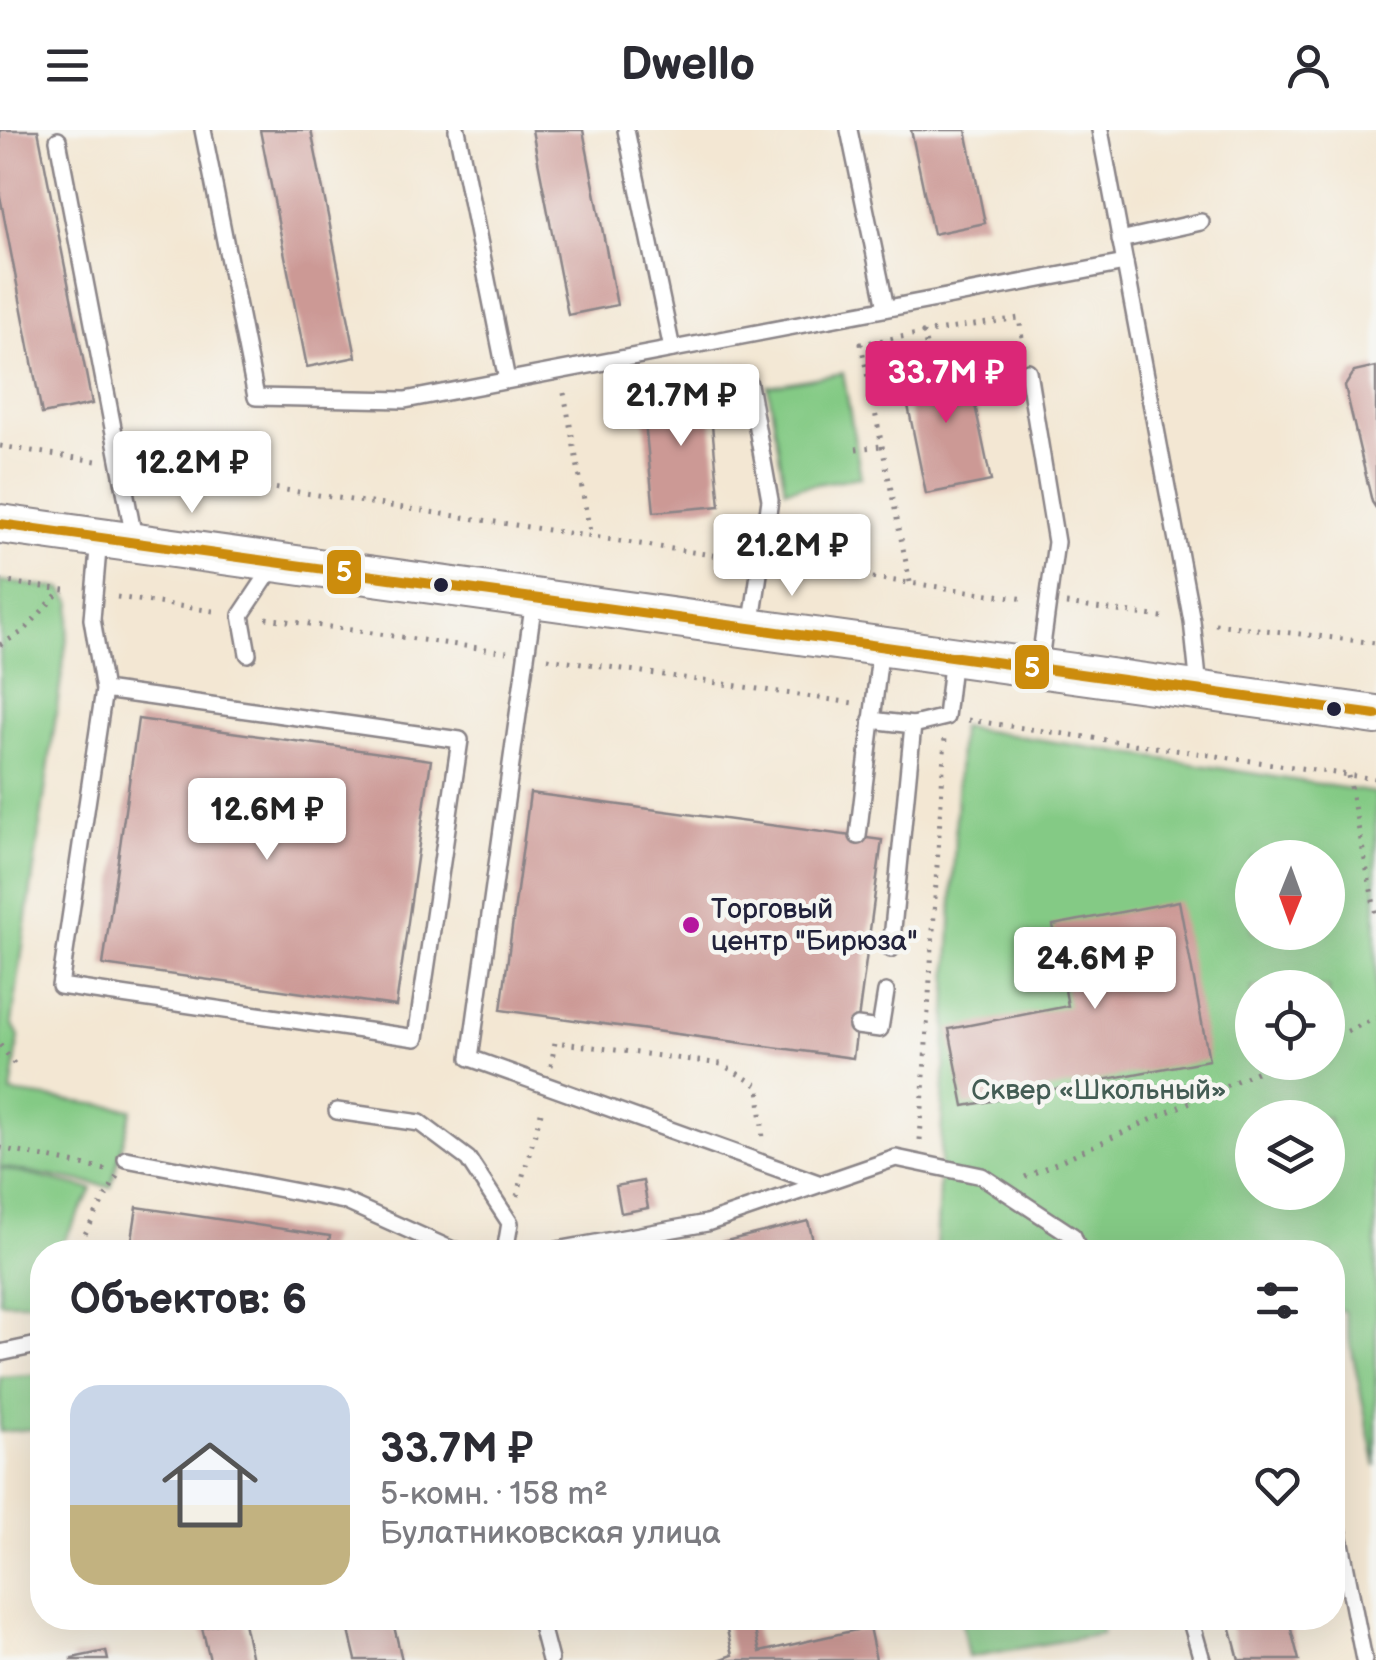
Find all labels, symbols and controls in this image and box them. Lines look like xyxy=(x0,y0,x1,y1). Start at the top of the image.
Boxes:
icon: menu xyxy=(40,38,95,93)
text: Dwello xyxy=(621,38,755,93)
icon: person xyxy=(1281,38,1336,93)
pin: 33.7M ₽ xyxy=(854,341,1038,426)
text: 33.7M ₽ xyxy=(888,354,1004,393)
pin: 21.7M ₽ xyxy=(589,364,773,449)
text: 21.7M ₽ xyxy=(625,377,737,416)
pin: 12.2M ₽ xyxy=(100,431,284,516)
text: 12.2M ₽ xyxy=(135,444,249,483)
pin: 21.2M ₽ xyxy=(700,514,884,599)
text: 21.2M ₽ xyxy=(735,527,849,566)
line badge: 5 xyxy=(325,548,363,596)
text: 5 xyxy=(336,556,352,589)
unlabelled marker xyxy=(431,575,451,595)
line badge: 5 xyxy=(1013,643,1051,691)
text: 5 xyxy=(1024,652,1040,685)
unlabelled marker xyxy=(1324,699,1344,719)
pin: 12.6M ₽ xyxy=(175,778,359,863)
text: 12.6M ₽ xyxy=(210,791,324,830)
north arrow xyxy=(1235,840,1345,950)
map controls xyxy=(1235,840,1345,1210)
place label: Торговый центр "Бирюза" xyxy=(711,893,918,958)
marker: Торговый центр "Бирюза" xyxy=(680,914,702,936)
pin: 24.6M ₽ xyxy=(1003,927,1187,1012)
text: 24.6M ₽ xyxy=(1036,940,1154,979)
button: locate xyxy=(1235,970,1345,1080)
park label: Сквер «Школьный» xyxy=(971,1074,1227,1107)
button: layers xyxy=(1235,1100,1345,1210)
icon: filters xyxy=(1250,1273,1305,1328)
text: Объектов: 6 xyxy=(70,1275,307,1326)
text: 33.7M ₽ xyxy=(380,1424,533,1475)
icon: home xyxy=(150,1425,270,1545)
icon: heart xyxy=(1250,1458,1305,1513)
text: 5-комн. · 158 m² xyxy=(380,1475,608,1514)
text: Булатниковская улица xyxy=(380,1514,721,1553)

